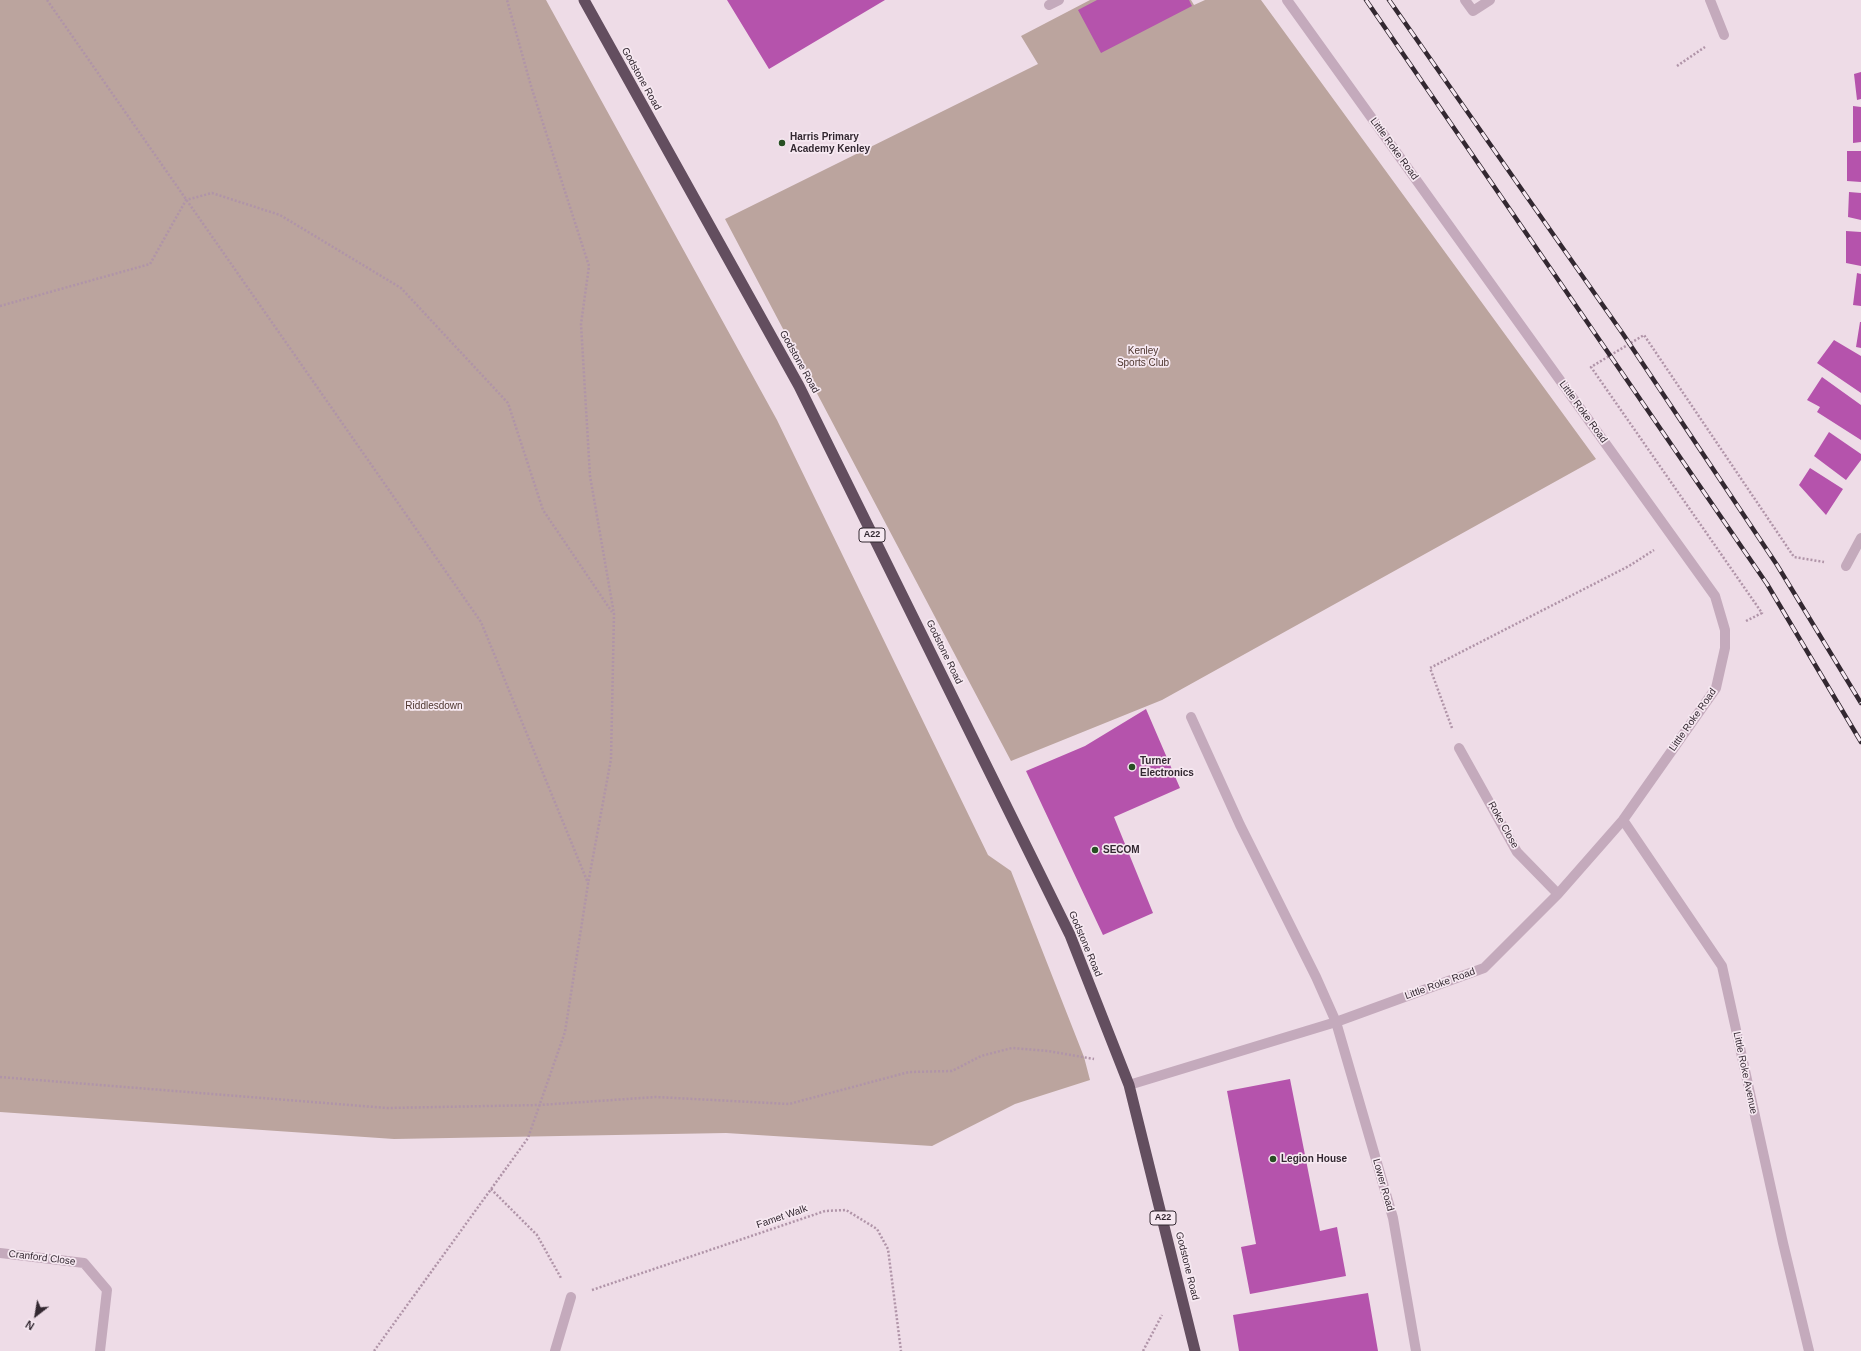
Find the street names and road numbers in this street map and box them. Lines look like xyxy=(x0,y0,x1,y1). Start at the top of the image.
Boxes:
street label: Godstone Road xyxy=(619,45,663,113)
street label: Little Roke Road xyxy=(1367,116,1421,182)
street label: Godstone Road xyxy=(777,328,821,396)
street label: Little Roke Road xyxy=(1556,379,1610,445)
road number: A22 xyxy=(859,528,885,542)
street label: Godstone Road xyxy=(923,618,965,686)
street label: Little Roke Road xyxy=(1667,686,1719,754)
street label: Roke Close xyxy=(1485,799,1521,851)
street label: Godstone Road xyxy=(1066,909,1104,979)
street label: Little Roke Road xyxy=(1403,966,1477,1002)
street label: Little Roke Avenue xyxy=(1730,1031,1760,1115)
street label: Lower Road xyxy=(1370,1157,1396,1213)
street label: Famet Walk xyxy=(755,1203,809,1231)
road number: A22 xyxy=(1150,1211,1176,1225)
street label: Godstone Road xyxy=(1173,1231,1201,1301)
street label: Cranford Close xyxy=(8,1248,76,1268)

